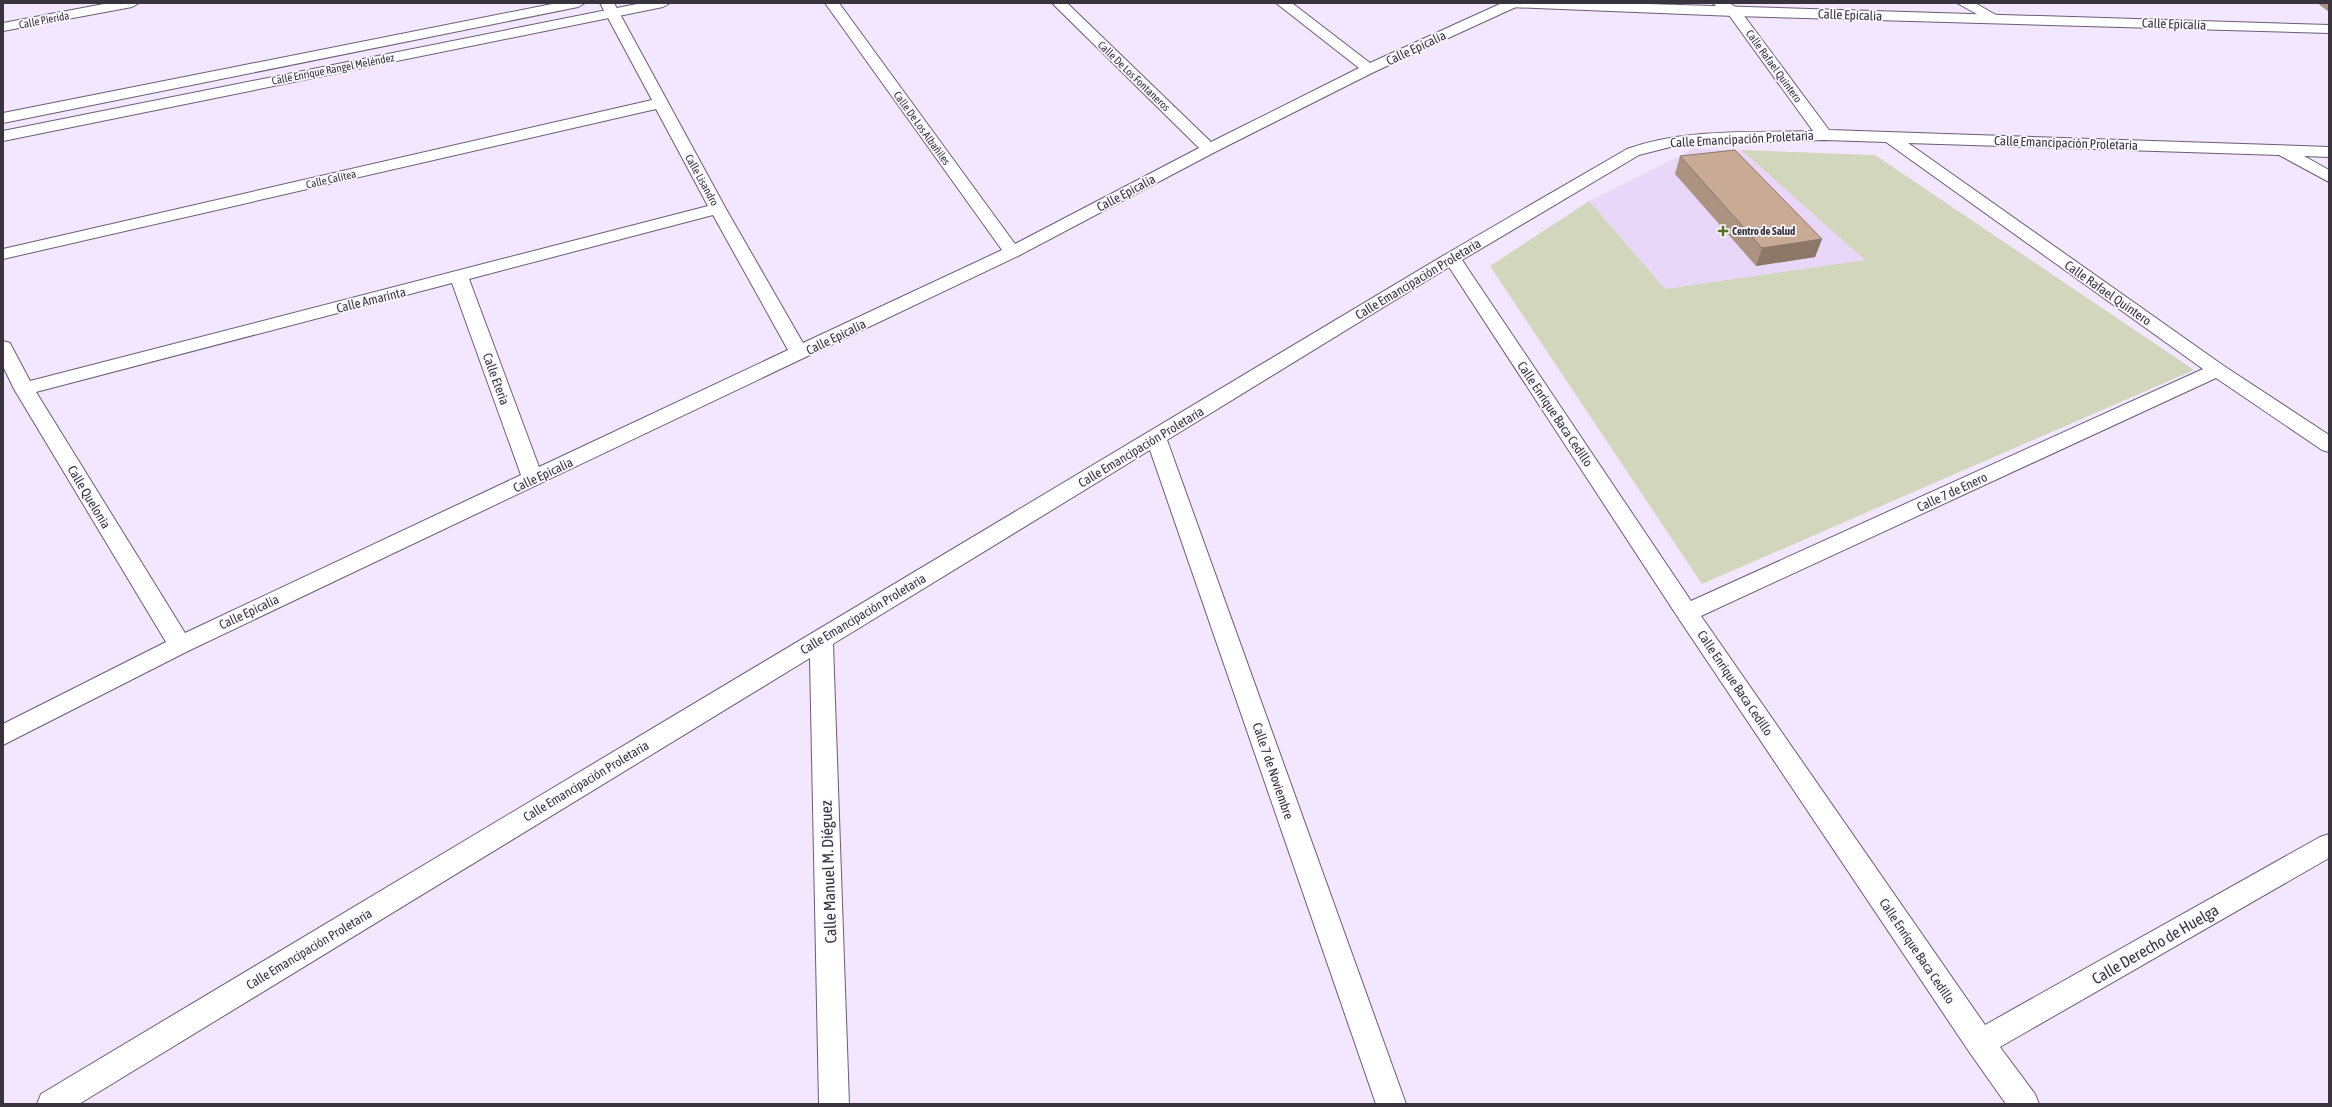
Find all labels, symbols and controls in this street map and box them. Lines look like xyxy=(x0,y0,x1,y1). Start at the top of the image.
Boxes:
street label: Calle Epicalia xyxy=(1818,6,1882,24)
street label: Calle Pierida xyxy=(18,9,70,31)
street label: Calle Epicalia xyxy=(2142,15,2206,33)
street label: Calle Rafael Quintero xyxy=(1744,27,1804,105)
street label: Calle Epicalia xyxy=(1384,28,1448,68)
street label: Calle De Los Fontaneros xyxy=(1096,39,1173,114)
street label: Calle Enrique Rangel Meléndez xyxy=(271,51,395,87)
street label: Calle De Los Albañiles xyxy=(891,89,953,167)
street label: Calle Emancipación Proletaria xyxy=(1670,128,1814,150)
street label: Calle Emancipación Proletaria xyxy=(1994,133,2138,153)
street label: Calle Lisandro xyxy=(683,152,721,208)
street label: Calle Calitea xyxy=(305,167,357,191)
street label: Calle Epicalia xyxy=(1094,171,1158,215)
marker: Centro de Salud xyxy=(1717,225,1729,237)
place label: Centro de Salud xyxy=(1732,225,1795,237)
street label: Calle Emancipación Proletaria xyxy=(1353,236,1483,322)
street label: Calle Rafael Quintero xyxy=(2062,258,2154,328)
street label: Calle Amarinta xyxy=(335,284,407,316)
street label: Calle Epicalia xyxy=(804,316,868,358)
street label: Calle Eteria xyxy=(480,351,512,407)
street label: Calle Enrique Baca Cedillo xyxy=(1514,359,1596,469)
street label: Calle Emancipación Proletaria xyxy=(1076,404,1206,490)
street label: Calle Epicalia xyxy=(511,455,575,495)
street label: Calle Quelonia xyxy=(64,463,114,531)
street label: Calle 7 de Enero xyxy=(1914,469,1990,515)
street label: Calle Emancipación Proletaria xyxy=(798,571,928,657)
street label: Calle Epicalia xyxy=(217,592,281,632)
street label: Calle Enrique Baca Cedillo xyxy=(1694,628,1776,738)
street label: Calle 7 de Noviembre xyxy=(1249,721,1297,821)
street label: Calle Emancipación Proletaria xyxy=(521,738,651,824)
street label: Calle Manuel M. Diéguez xyxy=(817,800,840,944)
street label: Calle Enrique Baca Cedillo xyxy=(1876,896,1958,1006)
street label: Calle Derecho de Huelga xyxy=(2088,900,2222,988)
street label: Calle Emancipación Proletaria xyxy=(244,906,374,992)

